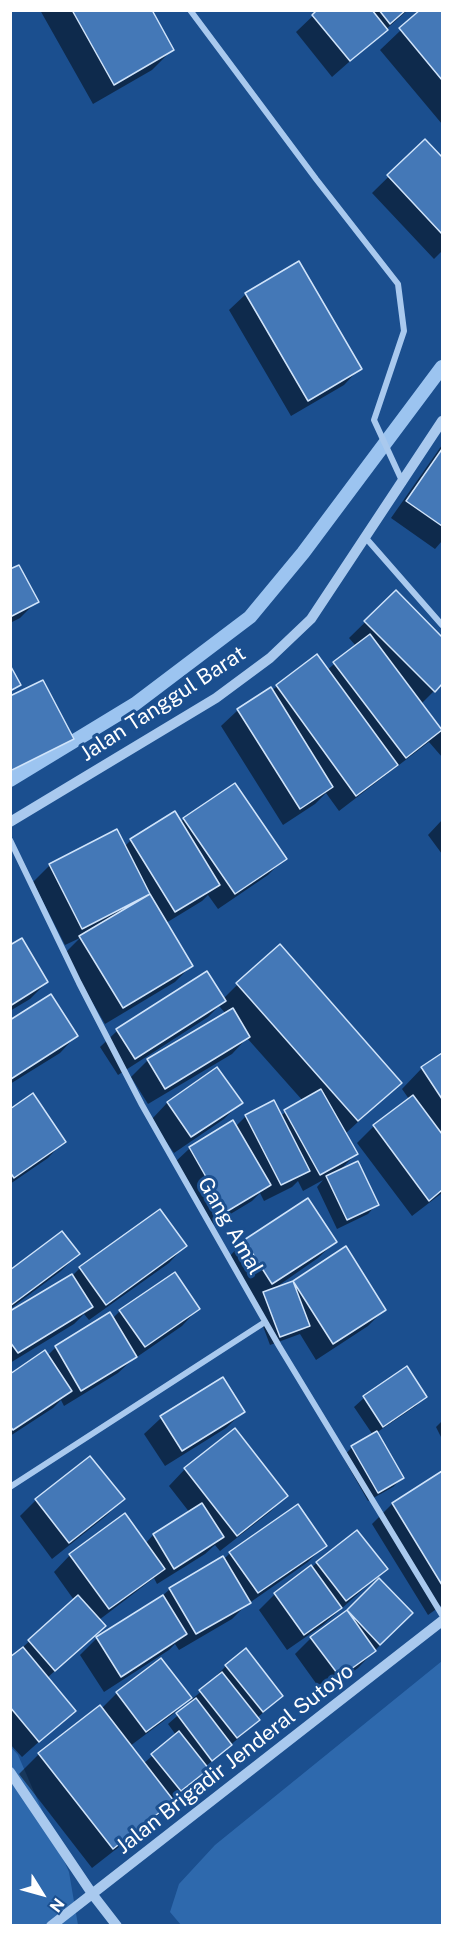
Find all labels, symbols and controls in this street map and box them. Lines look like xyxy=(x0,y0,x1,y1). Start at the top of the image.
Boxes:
street label: Jalan Tanggul Barat xyxy=(76,641,250,767)
street label: Gang Amal xyxy=(192,1173,268,1279)
street label: Jalan Brigadir Jenderal Sutoyo xyxy=(111,1658,359,1860)
north arrow xyxy=(12,1864,72,1924)
text: N xyxy=(45,1894,68,1916)

